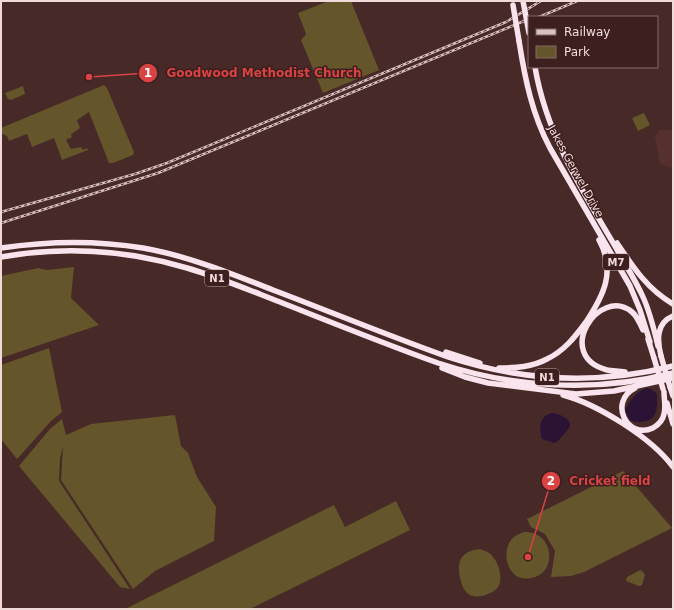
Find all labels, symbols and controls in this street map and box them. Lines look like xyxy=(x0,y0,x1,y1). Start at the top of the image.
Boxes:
legend xyxy=(528,16,658,68)
text: Railway xyxy=(564,25,610,39)
text: Park xyxy=(564,45,590,59)
callout: Goodwood Methodist Church xyxy=(138,61,369,85)
text: 1 xyxy=(144,66,152,80)
text: Goodwood Methodist Church xyxy=(166,66,362,80)
street label: Jakes Gerwel Drive xyxy=(544,122,606,220)
road number: M7 xyxy=(603,254,629,270)
road number: N1 xyxy=(205,270,229,286)
road number: N1 xyxy=(535,369,559,385)
callout: Cricket field xyxy=(541,469,659,493)
text: 2 xyxy=(547,474,555,488)
text: Cricket field xyxy=(569,474,651,488)

